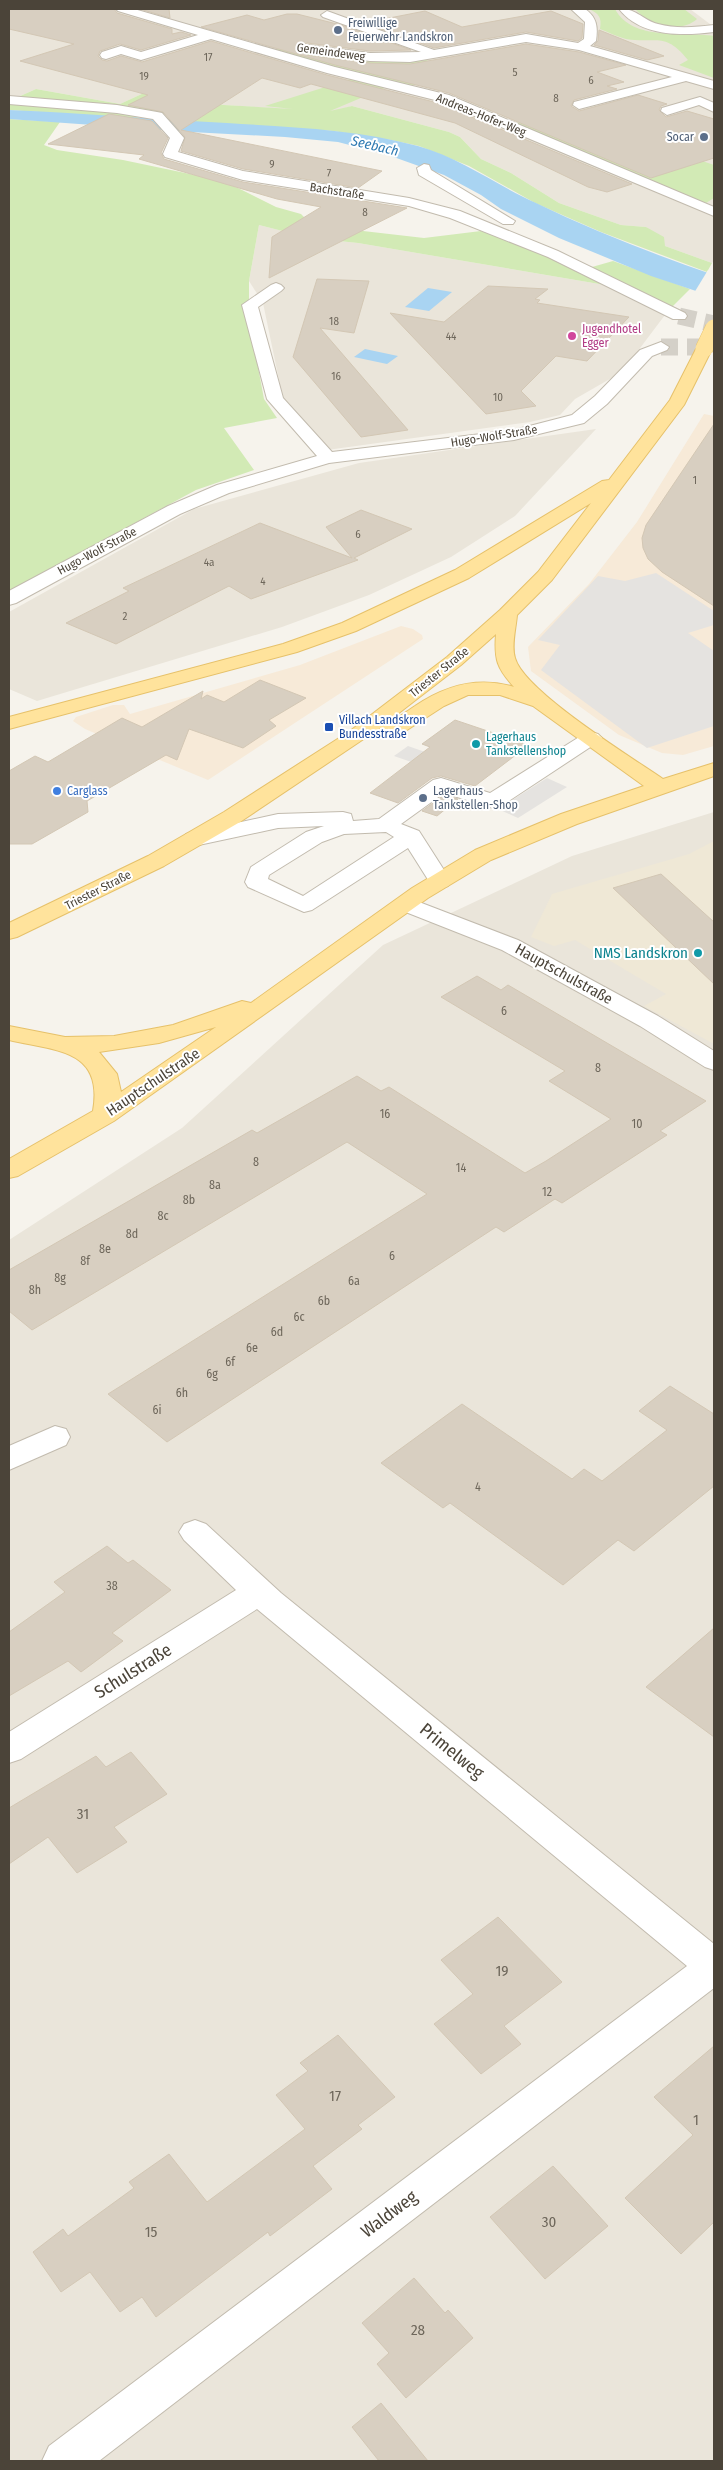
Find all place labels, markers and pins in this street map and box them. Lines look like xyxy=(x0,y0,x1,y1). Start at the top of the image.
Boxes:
place label: Freiwillige Feuerwehr Landskron xyxy=(348,16,453,44)
marker: Freiwillige Feuerwehr Landskron xyxy=(332,24,344,36)
place label: Socar xyxy=(667,130,695,144)
marker: Socar xyxy=(698,131,710,143)
place label: Jugendhotel Egger xyxy=(582,322,641,350)
marker: Jugendhotel Egger xyxy=(566,330,578,342)
place label: Villach Landskron Bundesstraße xyxy=(339,713,426,741)
marker: Villach Landskron Bundesstraße xyxy=(323,721,335,733)
place label: Lagerhaus Tankstellenshop xyxy=(486,730,566,758)
marker: Lagerhaus Tankstellenshop xyxy=(470,738,482,750)
place label: Carglass xyxy=(67,784,108,798)
place label: Lagerhaus Tankstellen-Shop xyxy=(433,784,518,812)
marker: Carglass xyxy=(51,785,63,797)
marker: Lagerhaus Tankstellen-Shop xyxy=(417,792,429,804)
place label: NMS Landskron xyxy=(594,944,688,962)
marker: NMS Landskron xyxy=(692,947,704,959)

